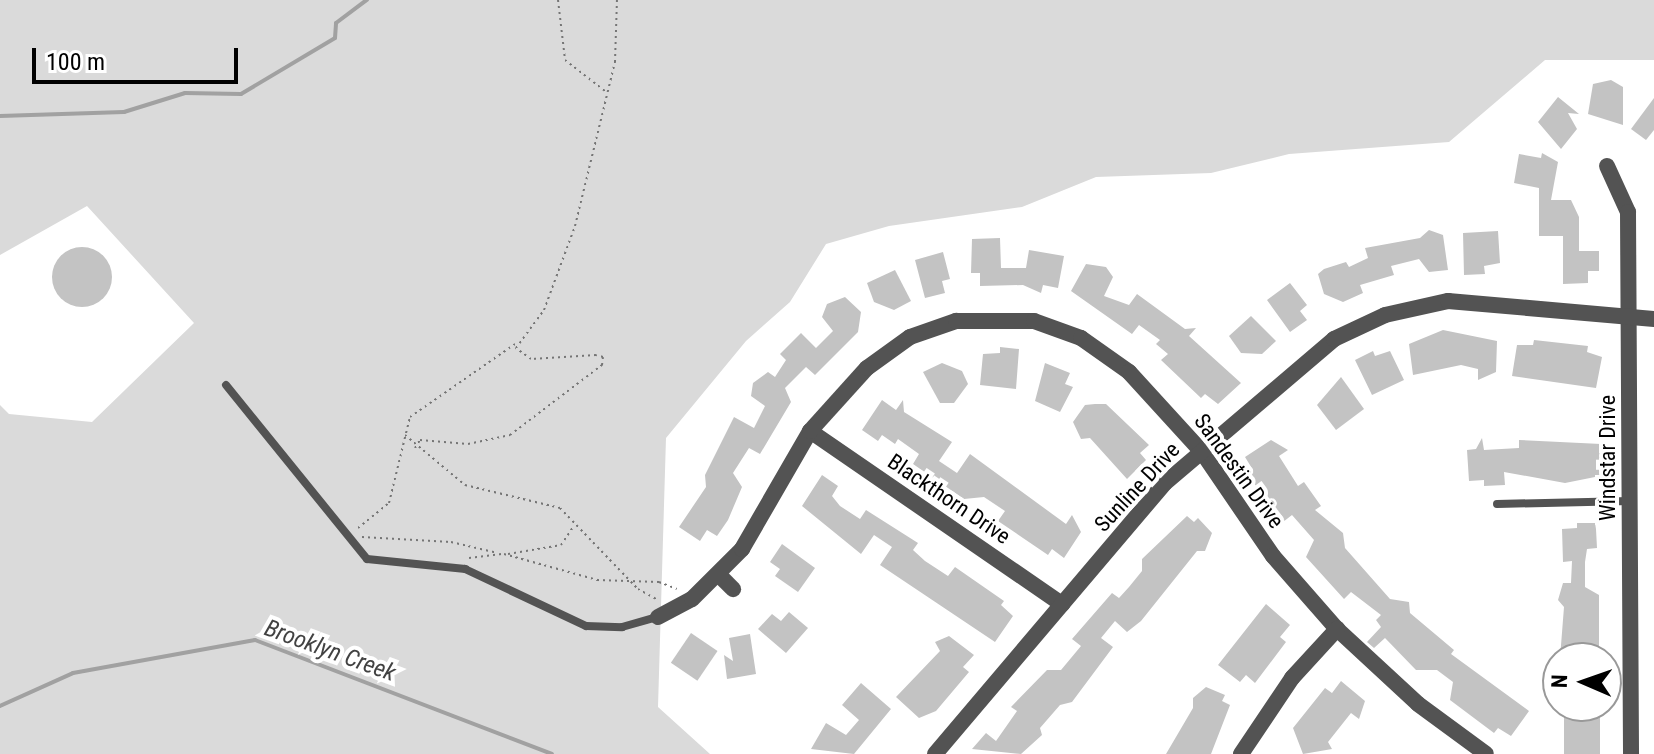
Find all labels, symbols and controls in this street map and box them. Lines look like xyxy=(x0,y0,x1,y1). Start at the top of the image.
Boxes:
scale bar xyxy=(36,32,242,82)
text: 100 m xyxy=(46,48,105,76)
street label: Windstar Drive xyxy=(1595,395,1621,521)
street label: Sandestin Drive xyxy=(1189,409,1289,533)
street label: Sunline Drive xyxy=(1089,437,1185,537)
street label: Blackthorn Drive xyxy=(883,448,1015,550)
water label: Brooklyn Creek xyxy=(260,614,400,688)
north arrow xyxy=(1542,642,1622,722)
text: N xyxy=(1547,674,1572,688)

